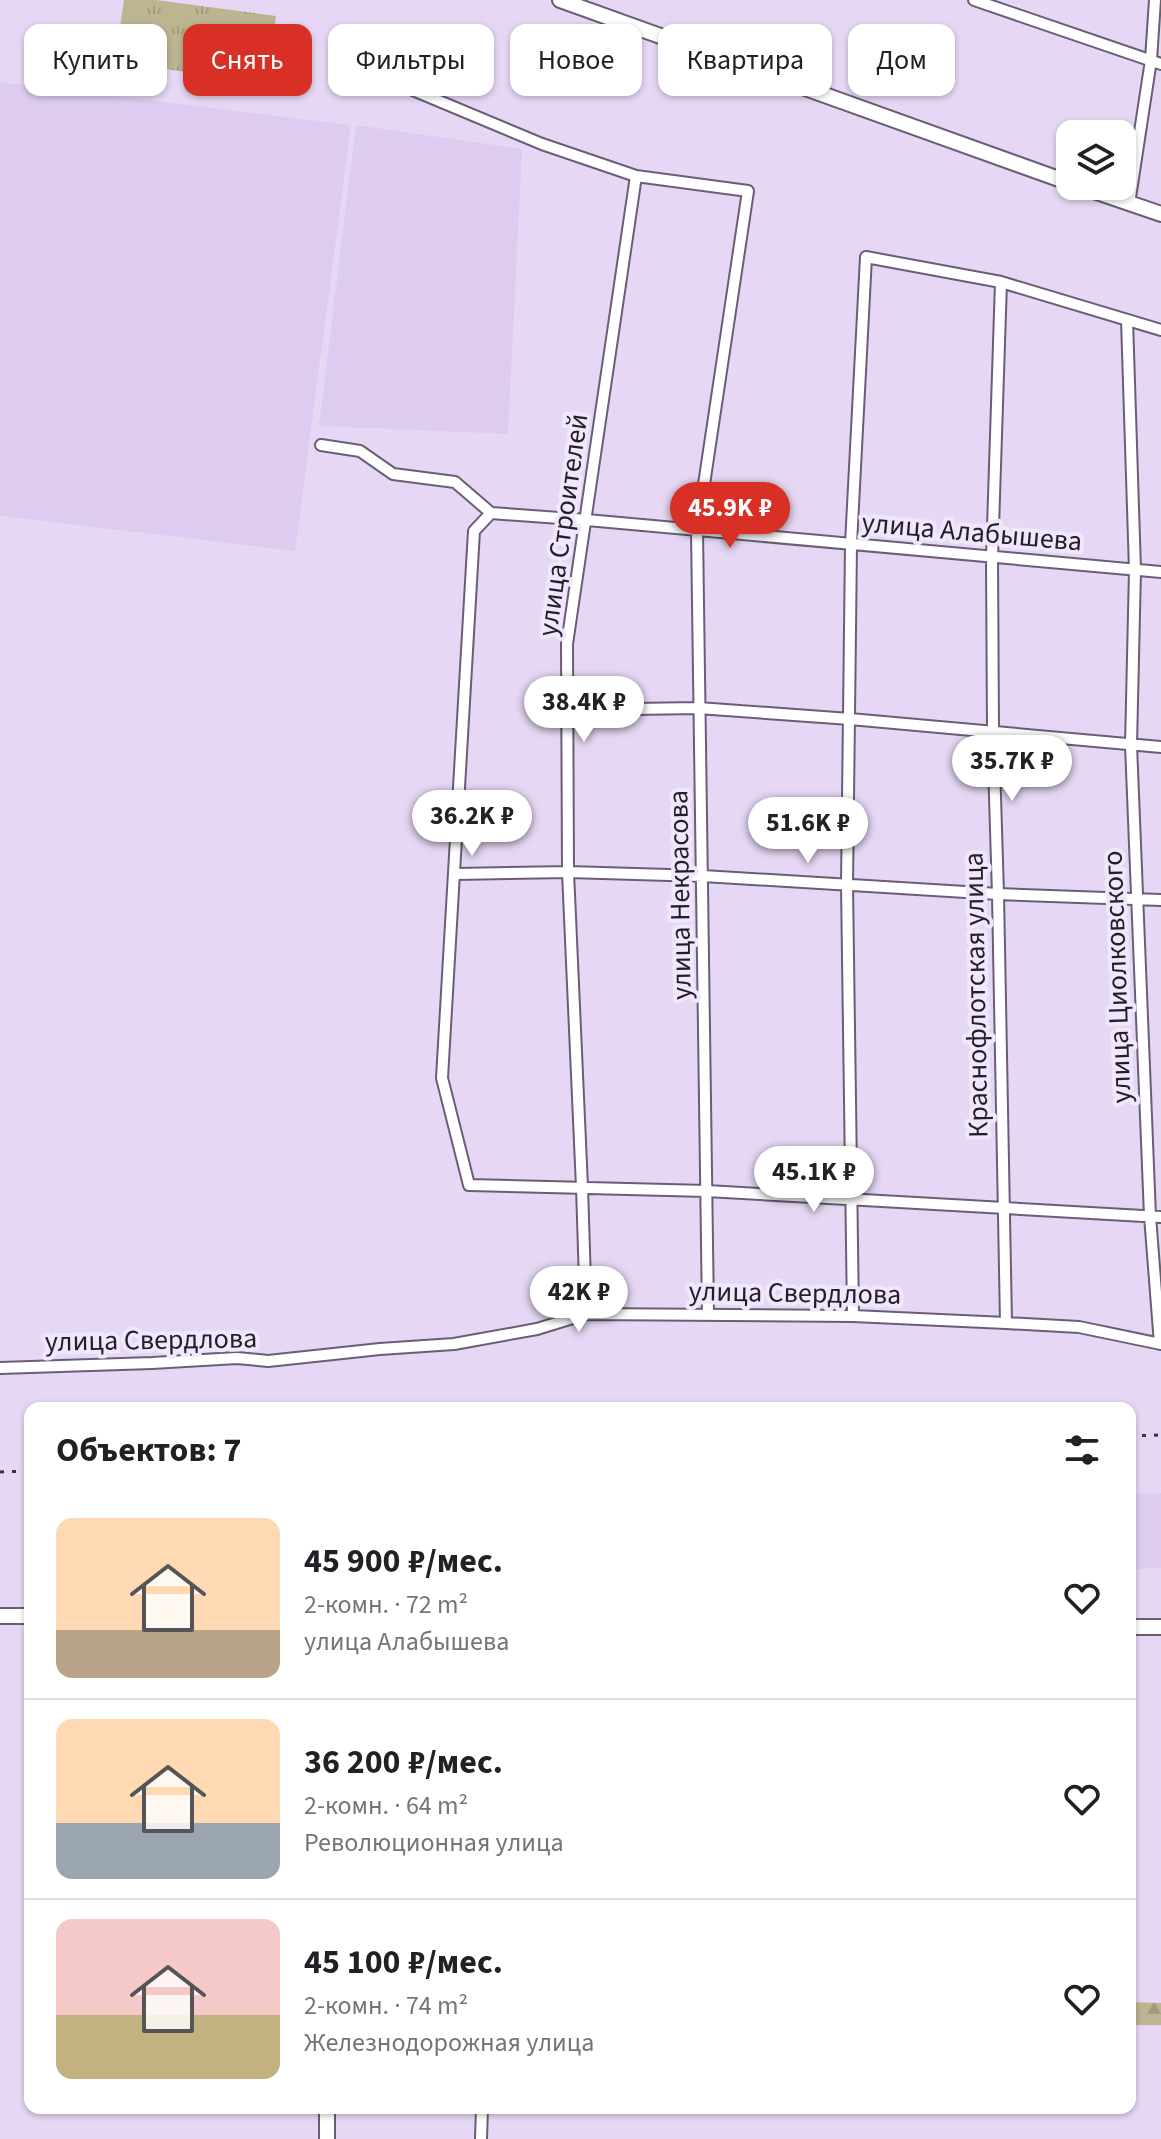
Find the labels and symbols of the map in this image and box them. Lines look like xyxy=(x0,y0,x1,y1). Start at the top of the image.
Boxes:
street label: улица Строителей xyxy=(528,411,598,639)
pin: 45.9K ₽ xyxy=(656,482,804,550)
street label: улица Алабышева xyxy=(860,502,1084,562)
pin: 38.4K ₽ xyxy=(510,676,658,744)
pin: 35.7K ₽ xyxy=(938,735,1086,803)
pin: 36.2K ₽ xyxy=(398,790,546,858)
street label: улица Некрасова xyxy=(658,790,702,1000)
pin: 51.6K ₽ xyxy=(734,797,882,865)
street label: улица Циолковского xyxy=(1093,850,1141,1104)
street label: Краснофлотская улица xyxy=(954,852,998,1138)
pin: 45.1K ₽ xyxy=(740,1146,888,1214)
pin: 42K ₽ xyxy=(523,1266,635,1334)
street label: улица Свердлова xyxy=(688,1271,902,1315)
street label: улица Свердлова xyxy=(44,1318,258,1362)

